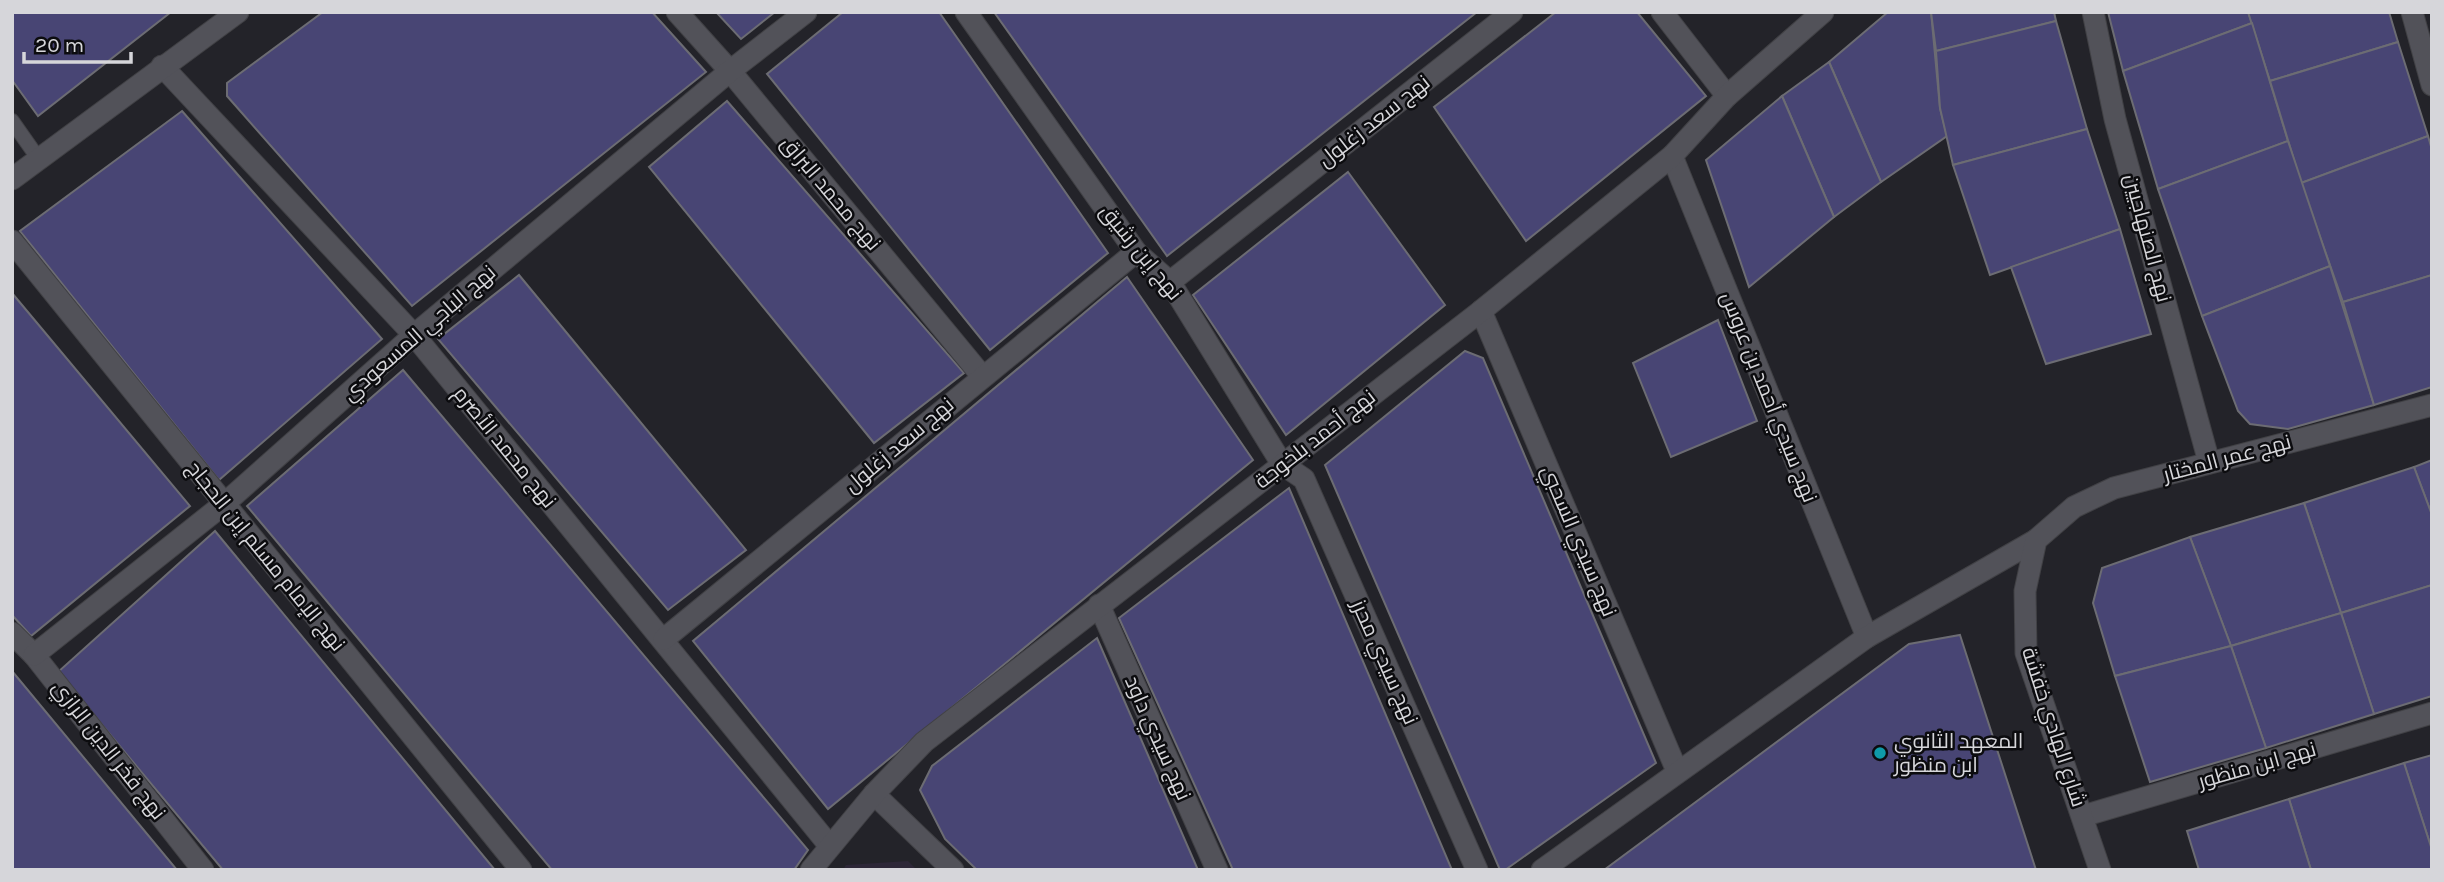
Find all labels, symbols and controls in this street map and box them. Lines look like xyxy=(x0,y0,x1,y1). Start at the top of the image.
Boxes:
scale bar xyxy=(24,21,131,65)
text: 20 m xyxy=(35,33,84,57)
street label: نهج سعد زغلول xyxy=(1313,70,1436,174)
street label: نهج محمد البراق xyxy=(775,131,886,256)
street label: نهج الصنهاجيين xyxy=(2117,171,2177,305)
street label: نهج إبن رشيق xyxy=(1093,199,1187,306)
street label: نهج الباجي المسعودي xyxy=(338,260,503,409)
street label: نهج سيدي أحمد بن عروس xyxy=(1712,288,1823,507)
street label: نهج محمد الأصرم xyxy=(447,381,561,514)
street label: نهج أحمد بلخوجة xyxy=(1249,384,1381,495)
street label: نهج سعد زغلول xyxy=(840,392,960,499)
street label: نهج عمر المختار xyxy=(2159,429,2294,489)
street label: نهج اﻹمام مسلم إبن الحجاج xyxy=(180,456,350,657)
street label: نهج سيدي السحبي xyxy=(1533,462,1622,622)
street label: نهج سيدي محرز xyxy=(1343,595,1423,730)
street label: شارع الهادي خفشة xyxy=(2013,644,2091,811)
street label: نهج سيدي داود xyxy=(1116,672,1196,806)
street label: نهج فخر الدين الرازي xyxy=(44,676,171,827)
place label: المعهد الثانوي ابن منظور xyxy=(1893,729,2023,778)
street label: نهج ابن منظور xyxy=(2194,737,2319,795)
marker: المعهد الثانوي ابن منظور xyxy=(1872,745,1888,761)

